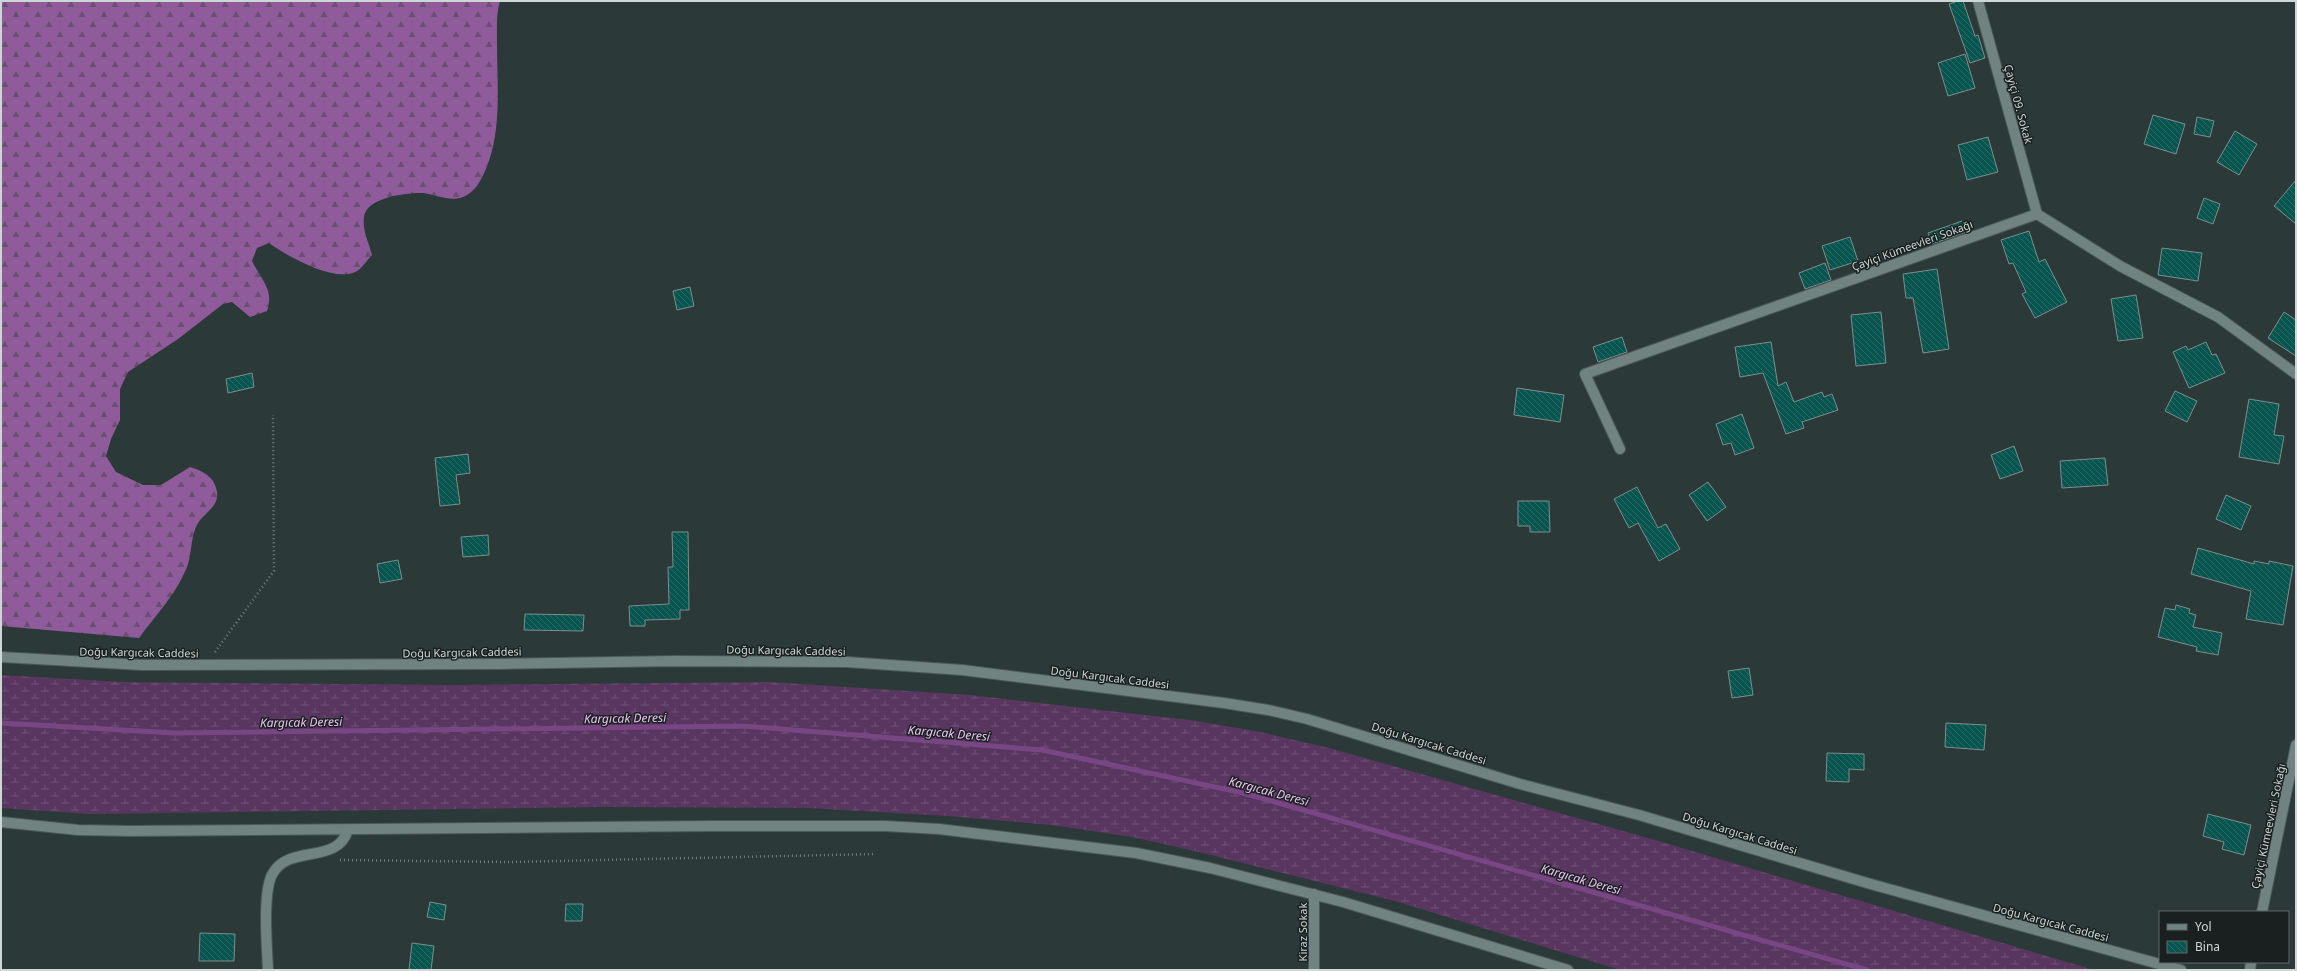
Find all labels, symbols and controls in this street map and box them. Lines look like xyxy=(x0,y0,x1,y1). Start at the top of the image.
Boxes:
street label: Çayiçi 09. Sokak xyxy=(2001,63,2037,145)
street label: Çayiçi Kümeevleri Sokağı xyxy=(1849,216,1975,274)
street label: Doğu Kargıcak Caddesi xyxy=(726,641,846,659)
street label: Doğu Kargıcak Caddesi xyxy=(79,643,199,661)
street label: Doğu Kargıcak Caddesi xyxy=(402,643,522,661)
street label: Doğu Kargıcak Caddesi xyxy=(1050,662,1170,692)
water label: Kargıcak Deresi xyxy=(584,709,667,727)
water label: Kargıcak Deresi xyxy=(260,713,343,731)
street label: Doğu Kargıcak Caddesi xyxy=(1370,718,1488,768)
water label: Kargıcak Deresi xyxy=(907,721,992,745)
street label: Çayiçi Kümeevleri Sokağı xyxy=(2247,762,2289,890)
water label: Kargıcak Deresi xyxy=(1227,772,1312,810)
street label: Doğu Kargıcak Caddesi xyxy=(1681,808,1799,858)
water label: Kargıcak Deresi xyxy=(1539,859,1624,899)
street label: Doğu Kargıcak Caddesi xyxy=(1991,899,2111,945)
street label: Kiraz Sokak xyxy=(1295,902,1310,961)
legend xyxy=(2159,911,2289,963)
text: Yol xyxy=(2195,918,2212,935)
text: Bina xyxy=(2195,938,2220,955)

